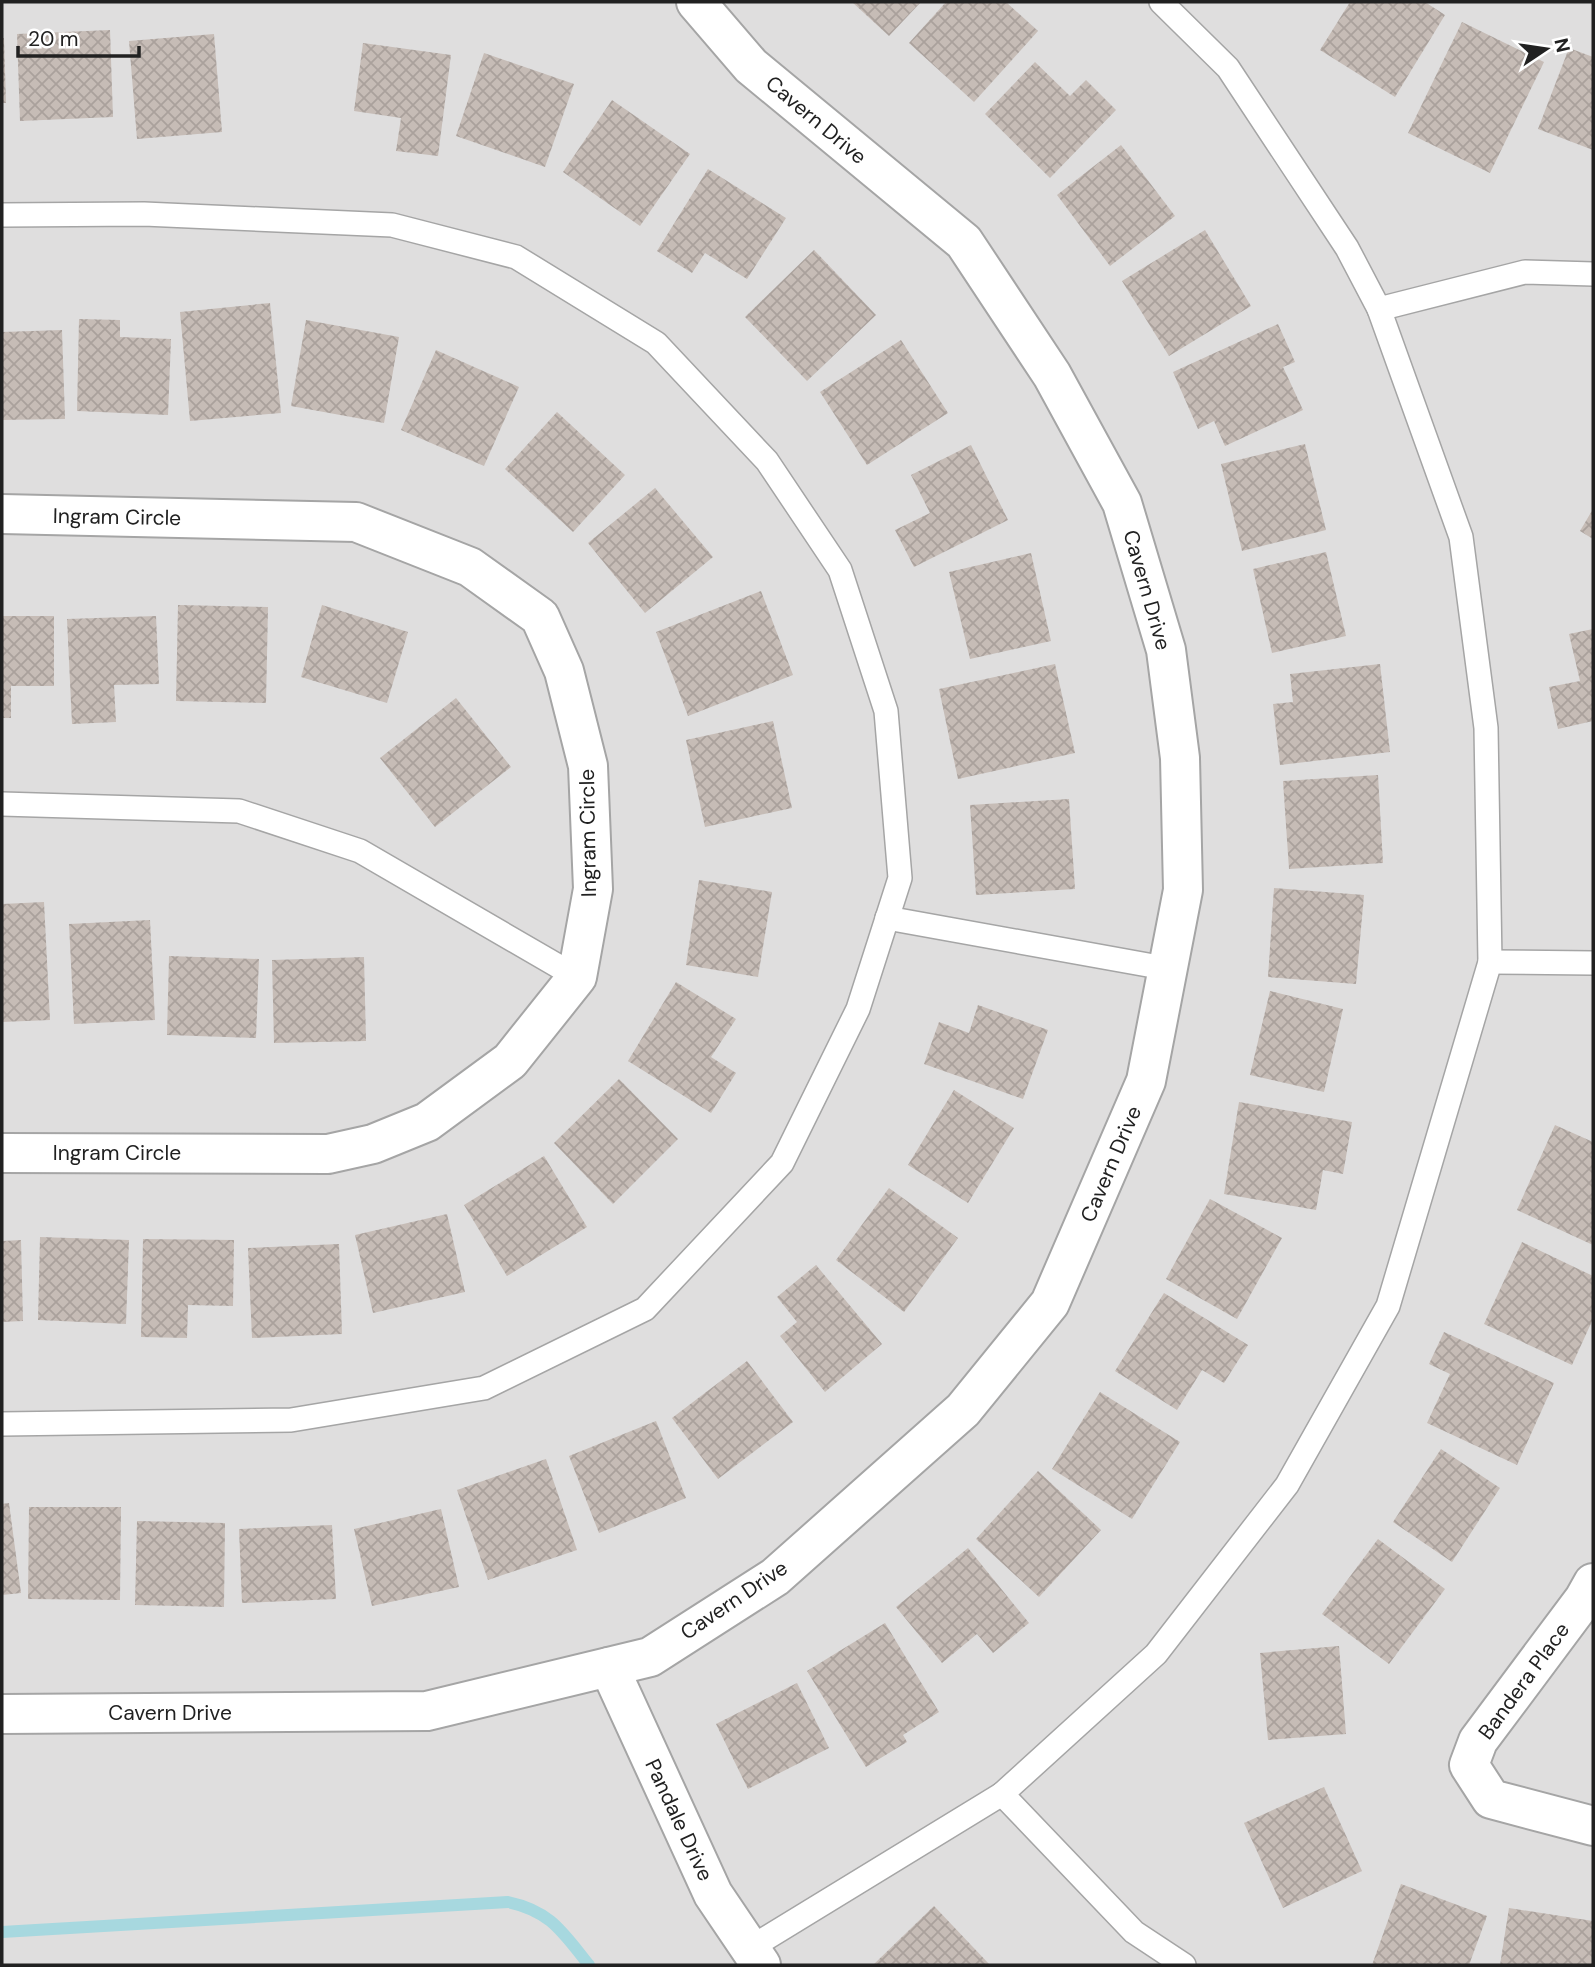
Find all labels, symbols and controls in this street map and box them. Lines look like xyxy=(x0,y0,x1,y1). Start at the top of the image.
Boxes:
scale bar xyxy=(18,14,138,58)
north arrow xyxy=(1511,14,1581,84)
text: 20 m xyxy=(28,25,79,53)
text: N xyxy=(1548,36,1576,55)
street label: Cavern Drive xyxy=(760,70,872,171)
street label: Ingram Circle xyxy=(53,502,181,532)
street label: Cavern Drive xyxy=(1116,527,1178,653)
street label: Ingram Circle xyxy=(573,769,603,897)
street label: Cavern Drive xyxy=(1074,1102,1148,1226)
street label: Ingram Circle xyxy=(53,1139,181,1167)
street label: Cavern Drive xyxy=(675,1554,793,1646)
street label: Bandera Place xyxy=(1472,1617,1576,1745)
street label: Cavern Drive xyxy=(108,1699,232,1727)
street label: Pandale Drive xyxy=(638,1754,720,1886)

